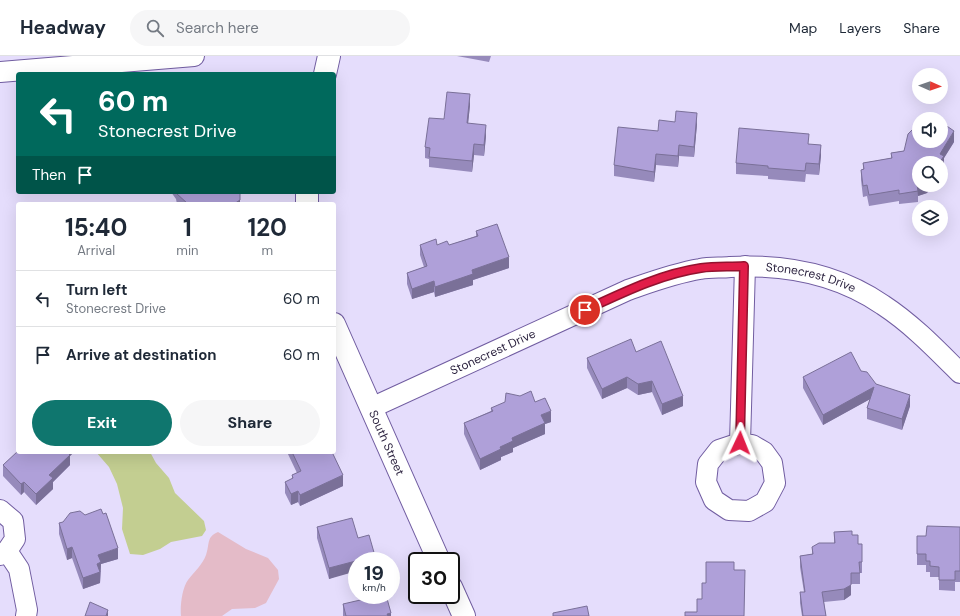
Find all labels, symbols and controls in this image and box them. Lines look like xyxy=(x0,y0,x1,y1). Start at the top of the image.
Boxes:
search box xyxy=(130,10,410,46)
text: Headway xyxy=(20,15,106,40)
icon: search xyxy=(144,17,166,39)
text: Search here xyxy=(176,18,259,38)
text: Map xyxy=(789,19,817,37)
text: Layers xyxy=(839,19,881,37)
text: Share xyxy=(903,19,940,37)
north arrow xyxy=(912,68,948,104)
map controls xyxy=(912,68,948,236)
text: 60 m xyxy=(98,83,168,120)
icon: left xyxy=(32,88,84,140)
button: sound xyxy=(912,112,948,148)
text: Stonecrest Drive xyxy=(98,119,236,143)
button: search xyxy=(912,156,948,192)
icon: arrive xyxy=(74,164,96,186)
text: Then xyxy=(32,165,66,185)
button: layers xyxy=(912,200,948,236)
text: 15:40 xyxy=(65,212,127,243)
text: 1 xyxy=(183,212,192,243)
text: 120 xyxy=(248,212,287,243)
text: Arrival xyxy=(77,242,115,259)
text: min xyxy=(176,242,199,259)
text: m xyxy=(261,242,273,259)
street label: Stonecrest Drive xyxy=(765,259,859,296)
text: Turn left xyxy=(66,280,127,300)
icon: left xyxy=(32,288,54,310)
text: 60 m xyxy=(283,289,320,309)
pin xyxy=(568,293,602,327)
icon: arrive xyxy=(574,299,596,321)
text: Stonecrest Drive xyxy=(66,300,166,317)
street label: Stonecrest Drive xyxy=(447,325,538,379)
icon: arrive xyxy=(32,344,54,366)
text: Arrive at destination xyxy=(66,345,217,365)
text: 60 m xyxy=(283,345,320,365)
button: Exit xyxy=(32,400,172,446)
button: Share xyxy=(180,400,320,446)
street label: South Street xyxy=(365,408,408,478)
position arrow xyxy=(719,422,761,464)
speed limit sign: 30 xyxy=(408,552,460,604)
text: 19 xyxy=(364,560,384,586)
text: km/h xyxy=(362,581,386,594)

